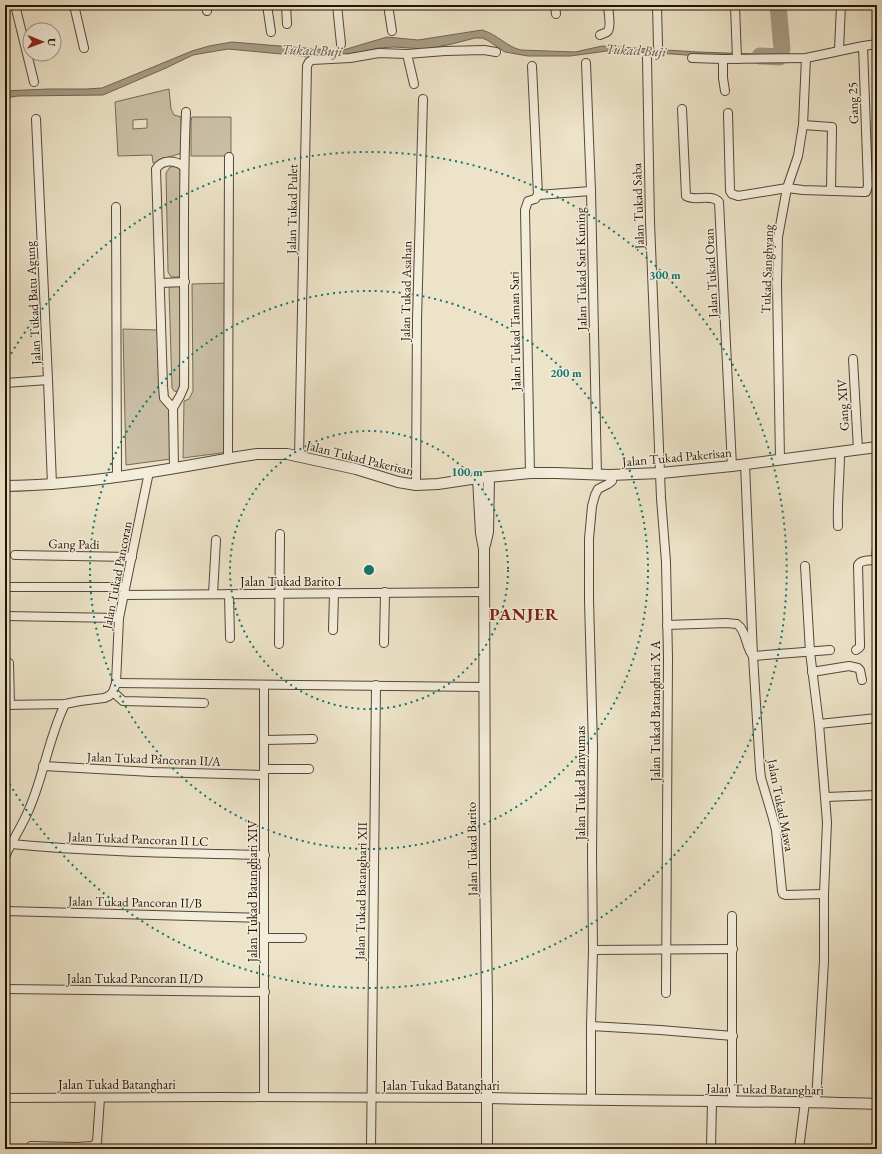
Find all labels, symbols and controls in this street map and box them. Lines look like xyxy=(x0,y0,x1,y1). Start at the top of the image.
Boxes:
north arrow xyxy=(22,22,62,62)
text: U xyxy=(45,38,59,47)
water label: Tukad Buji xyxy=(605,39,668,61)
water label: Tukad Buji xyxy=(281,40,343,60)
street label: Gang 25 xyxy=(844,82,862,124)
street label: Jalan Tukad Saba xyxy=(628,162,648,250)
street label: Jalan Tukad Pulet xyxy=(283,164,301,255)
street label: Jalan Tukad Sari Kuning xyxy=(571,207,591,332)
street label: Tukad Sanghyang xyxy=(757,224,777,314)
street label: Jalan Tukad Otan xyxy=(700,228,722,319)
street label: Jalan Tukad Batu Agung xyxy=(21,240,45,366)
street label: Jalan Tukad Asahan xyxy=(397,240,415,342)
text: 300 m xyxy=(649,267,681,283)
street label: Jalan Tukad Taman Sari xyxy=(505,271,525,392)
text: 200 m xyxy=(550,365,582,381)
street label: Gang XIV xyxy=(833,378,853,431)
street label: Jalan Tukad Pakerisan xyxy=(304,436,416,480)
street label: Jalan Tukad Pakerisan xyxy=(620,444,733,470)
text: 100 m xyxy=(451,464,483,480)
street label: Jalan Tukad Pancoran xyxy=(98,519,136,632)
street label: Gang Padi xyxy=(48,535,100,553)
centre of rings xyxy=(362,563,376,577)
street label: Jalan Tukad Barito I xyxy=(239,573,342,590)
district label: PANJER xyxy=(489,603,559,625)
street label: Jalan Tukad Batanghari X A xyxy=(647,640,664,782)
street label: Jalan Tukad Banyumas xyxy=(572,726,589,841)
street label: Jalan Tukad Pancoran II/A xyxy=(86,748,222,770)
street label: Jalan Tukad Mawa xyxy=(764,756,798,853)
street label: Jalan Tukad Barito xyxy=(463,802,481,897)
street label: Jalan Tukad Batanghari XIV xyxy=(244,820,261,963)
street label: Jalan Tukad Batanghari XII xyxy=(351,821,371,961)
street label: Jalan Tukad Pancoran II LC xyxy=(66,828,209,850)
street label: Jalan Tukad Pancoran II/B xyxy=(67,892,203,912)
street label: Jalan Tukad Pancoran II/D xyxy=(66,970,203,987)
street label: Jalan Tukad Batanghari xyxy=(57,1076,176,1093)
street label: Jalan Tukad Batanghari xyxy=(381,1077,500,1094)
street label: Jalan Tukad Batanghari xyxy=(705,1079,824,1099)

